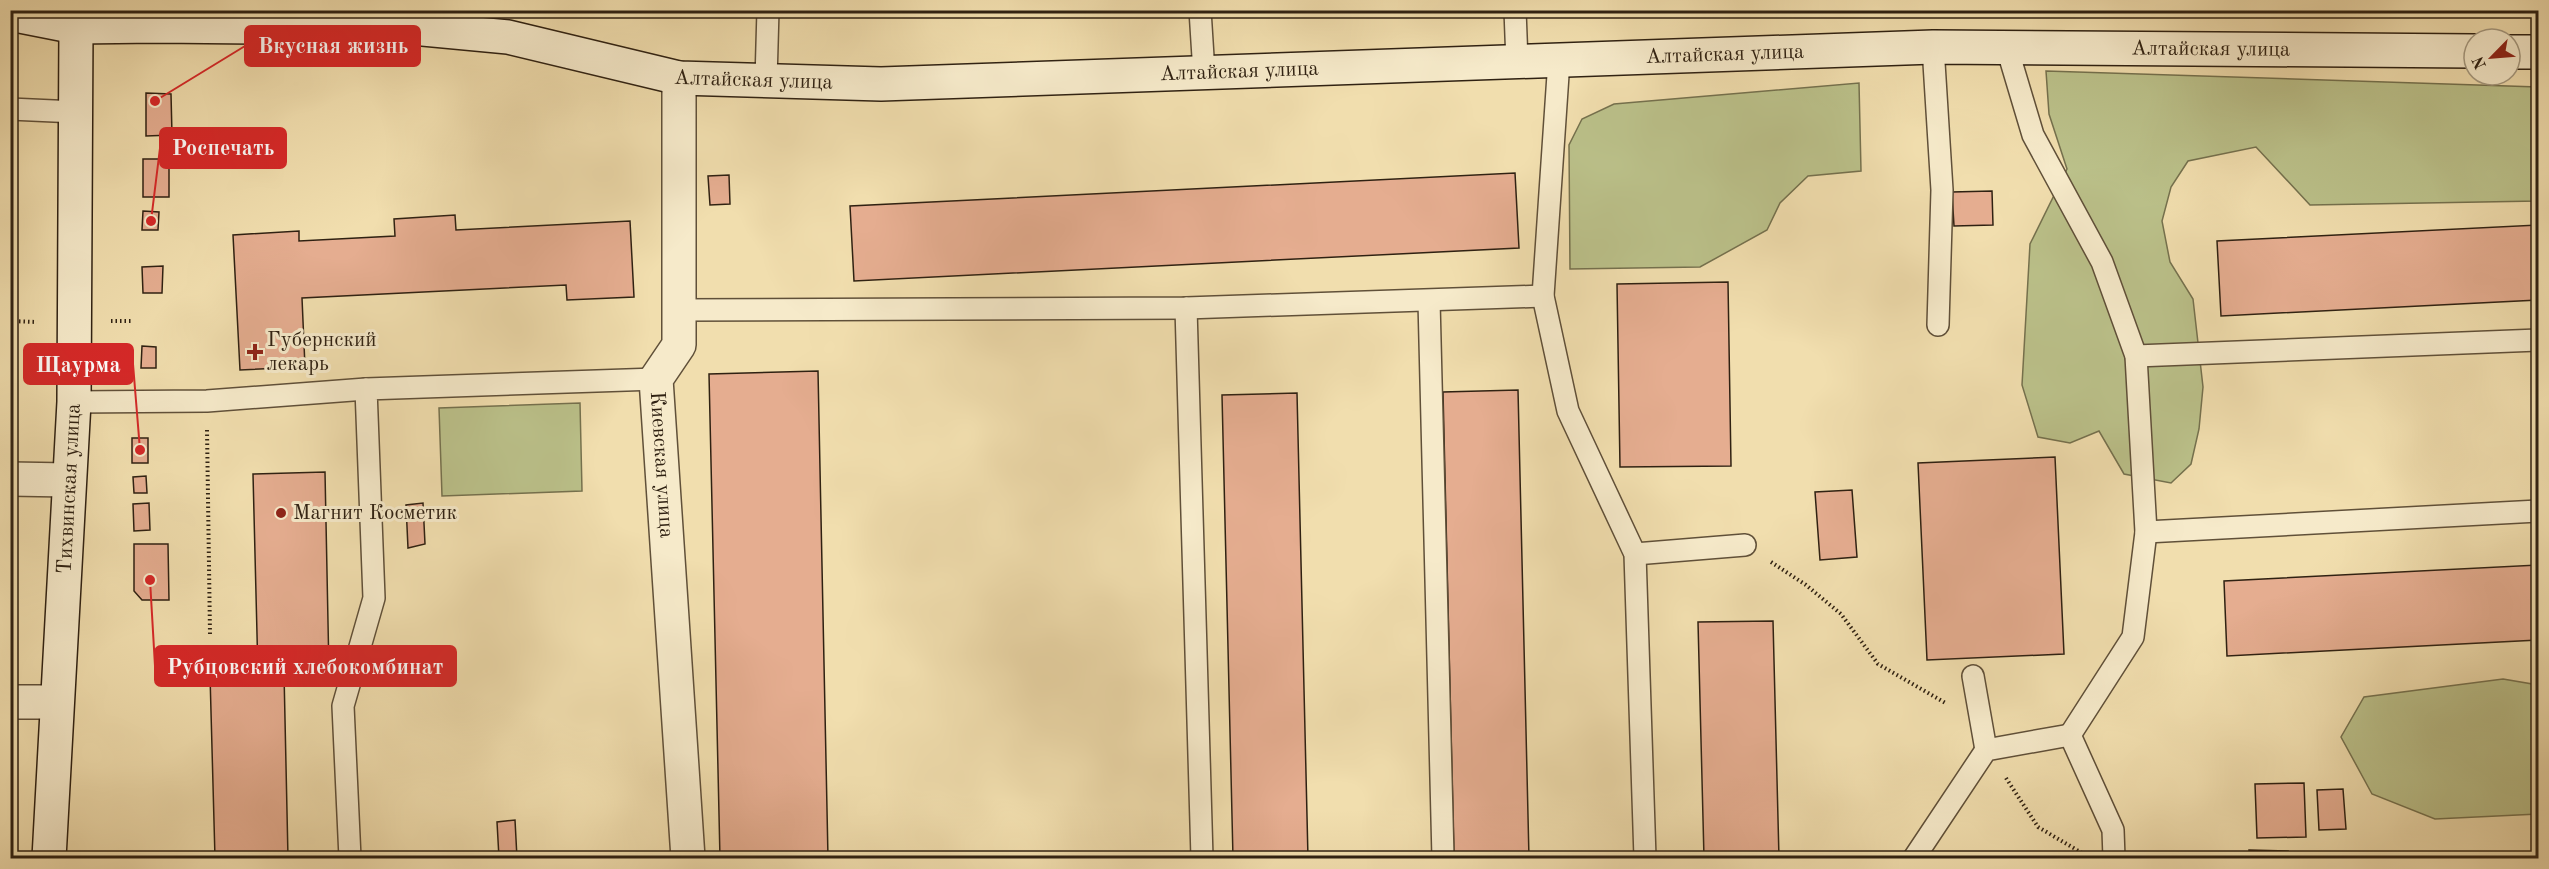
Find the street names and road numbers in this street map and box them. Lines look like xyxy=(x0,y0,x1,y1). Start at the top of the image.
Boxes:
street label: Алтайская улица xyxy=(2131,38,2290,60)
street label: Алтайская улица xyxy=(1645,41,1805,68)
street label: Алтайская улица xyxy=(1159,58,1319,85)
street label: Алтайская улица xyxy=(674,67,833,93)
street label: Киевская улица xyxy=(646,391,677,539)
street label: Тихвинская улица xyxy=(54,403,84,574)

